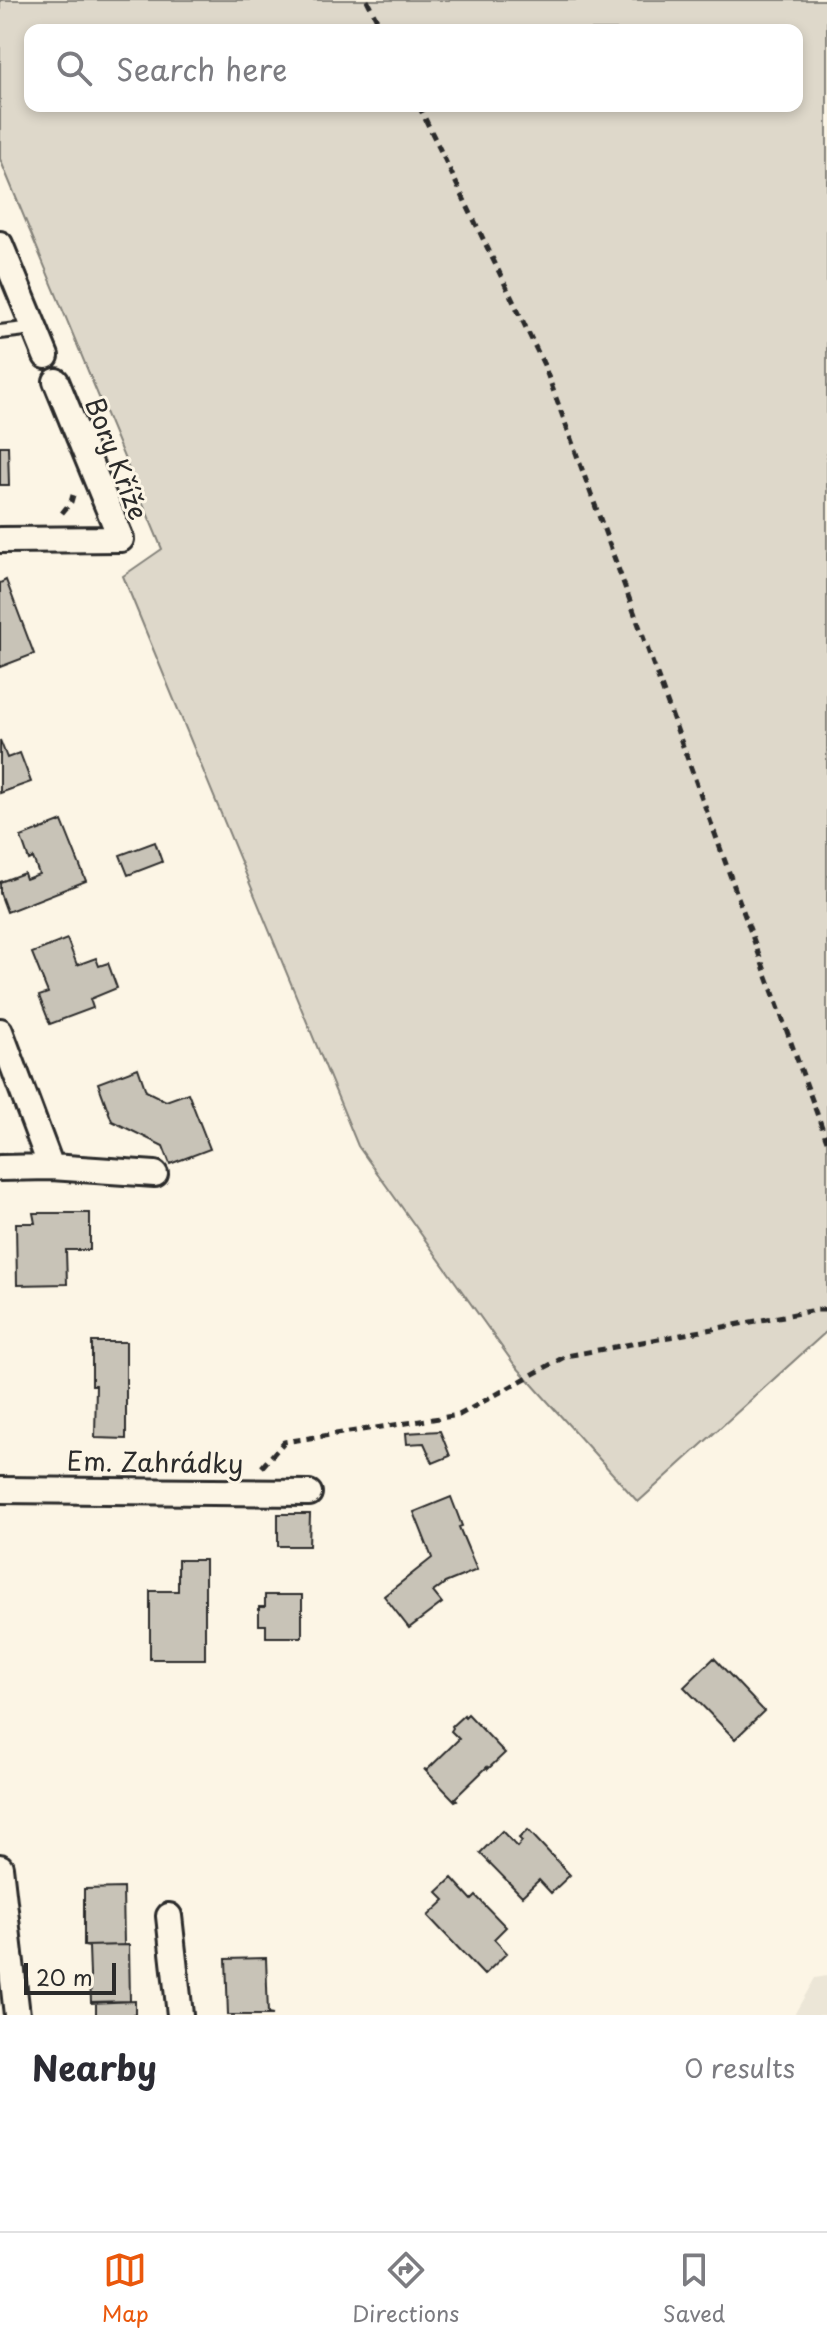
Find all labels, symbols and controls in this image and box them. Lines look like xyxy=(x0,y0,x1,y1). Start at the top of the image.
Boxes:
search box xyxy=(24,24,803,112)
icon: search xyxy=(52,46,96,90)
text: Search here xyxy=(116,46,288,91)
street label: Bory Kříže xyxy=(76,392,159,525)
street label: Em. Zahrádky xyxy=(66,1440,244,1483)
scale bar xyxy=(24,1959,116,1995)
text: 20 m xyxy=(36,1960,93,1993)
text: Nearby xyxy=(32,2041,157,2093)
text: 0 results xyxy=(684,2048,795,2087)
tab: Map xyxy=(102,2248,149,2329)
tab: Directions xyxy=(352,2248,459,2329)
tab: Saved xyxy=(663,2248,725,2329)

